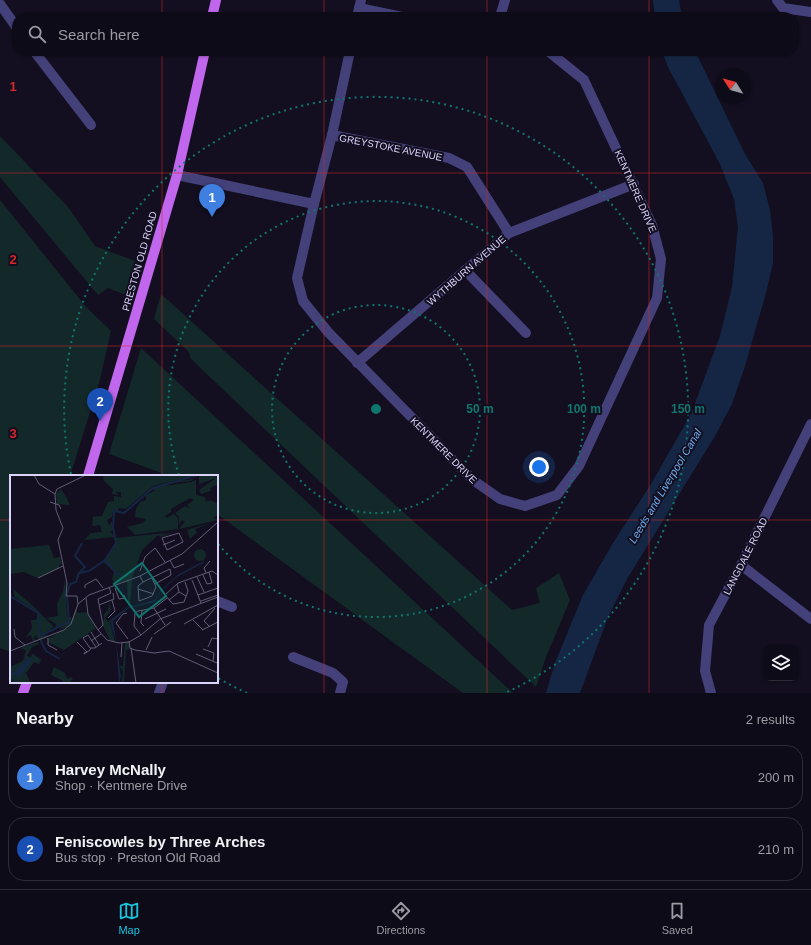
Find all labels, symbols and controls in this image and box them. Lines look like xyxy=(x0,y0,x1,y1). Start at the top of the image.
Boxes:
search box xyxy=(12,12,799,56)
icon: search xyxy=(26,23,48,45)
text: Search here xyxy=(58,26,140,43)
north arrow xyxy=(715,68,751,104)
text: 1 xyxy=(9,79,17,94)
street label: GREYSTOKE AVENUE xyxy=(338,132,444,163)
street label: KENTMERE DRIVE xyxy=(612,148,659,234)
pin: 1 xyxy=(199,184,225,217)
street label: PRESTON OLD ROAD xyxy=(120,210,159,312)
street label: WYTHBURN AVENUE xyxy=(425,233,508,307)
text: 2 xyxy=(9,252,17,267)
pin: 2 xyxy=(87,388,113,421)
centre of rings xyxy=(369,402,383,416)
text: 50 m xyxy=(466,402,494,416)
text: 100 m xyxy=(567,402,601,416)
text: 150 m xyxy=(671,402,705,416)
street label: KENTMERE DRIVE xyxy=(408,415,479,486)
text: 3 xyxy=(9,426,17,441)
water label: Leeds and Liverpool Canal xyxy=(626,426,704,545)
your location xyxy=(529,457,549,477)
inset map xyxy=(10,475,218,683)
street label: LANGDALE ROAD xyxy=(721,516,770,597)
map controls xyxy=(763,645,799,681)
button: layers xyxy=(763,645,799,681)
text: Nearby xyxy=(16,709,74,728)
text: 2 results xyxy=(746,712,795,727)
text: Harvey McNally xyxy=(55,761,166,778)
text: 1 xyxy=(26,770,34,785)
text: 200 m xyxy=(758,770,794,785)
text: Shop · Kentmere Drive xyxy=(55,778,187,793)
text: Feniscowles by Three Arches xyxy=(55,833,265,850)
text: 2 xyxy=(26,842,34,857)
text: 210 m xyxy=(758,842,794,857)
text: Bus stop · Preston Old Road xyxy=(55,850,220,865)
tab: Map xyxy=(118,900,140,936)
tab: Directions xyxy=(376,900,425,936)
tab: Saved xyxy=(662,900,693,936)

